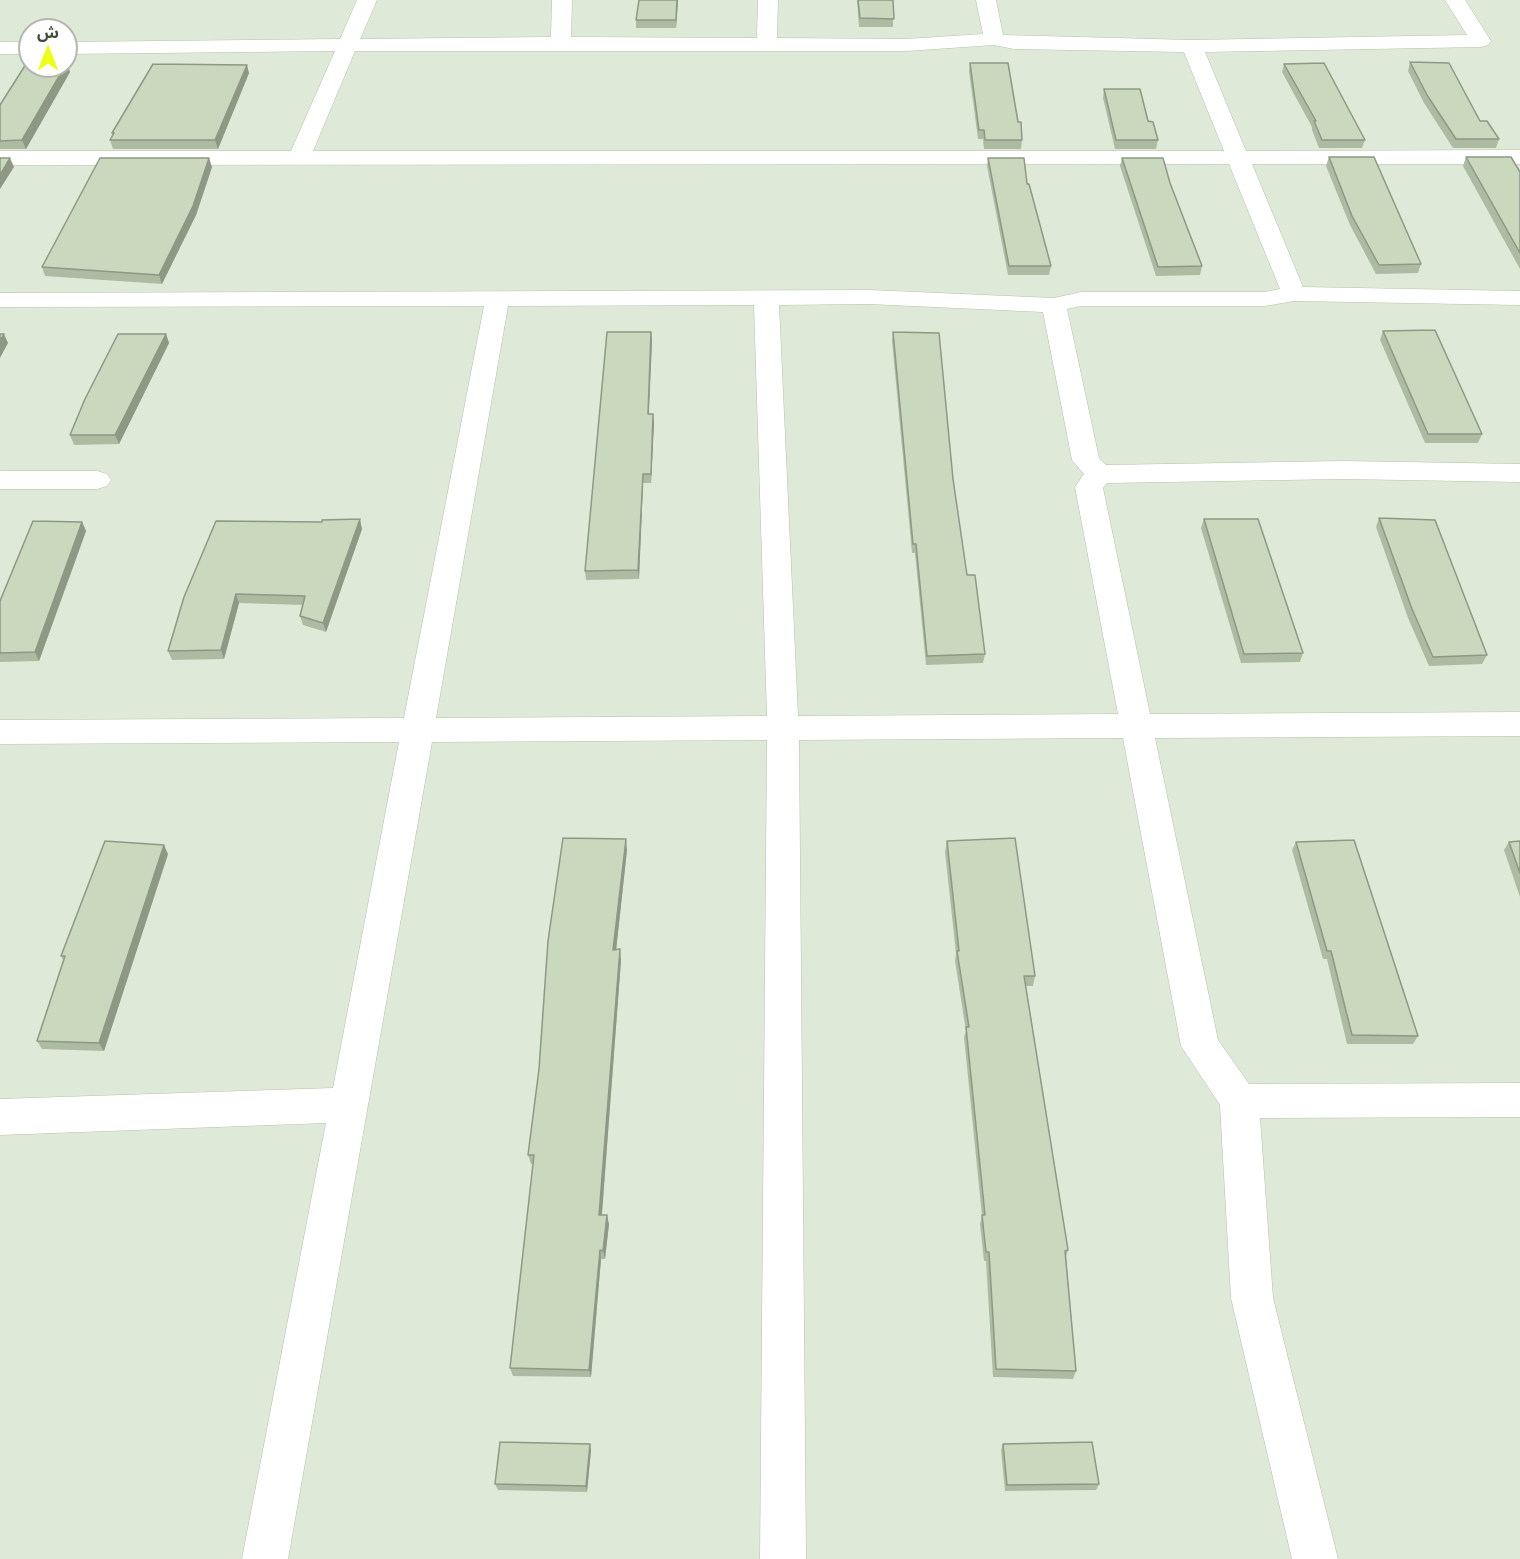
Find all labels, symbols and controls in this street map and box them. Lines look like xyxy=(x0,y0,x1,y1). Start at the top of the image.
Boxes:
north arrow xyxy=(18,18,78,78)
text: ش xyxy=(37,22,59,42)

